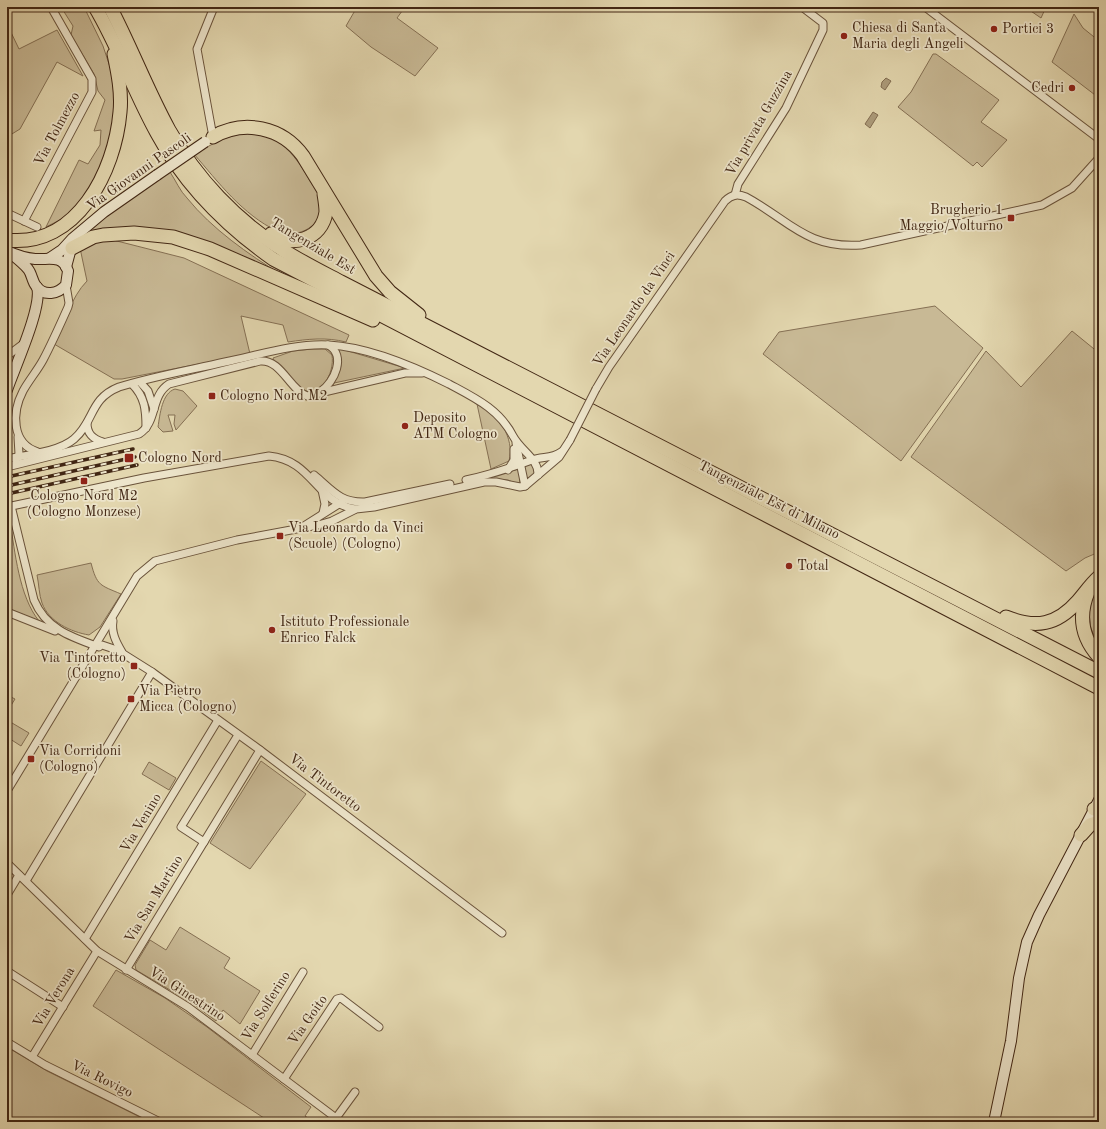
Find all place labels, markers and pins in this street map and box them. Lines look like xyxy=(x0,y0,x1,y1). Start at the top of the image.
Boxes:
place label: Chiesa di Santa Maria degli Angeli xyxy=(852,21,964,51)
place label: Portici 3 xyxy=(1002,22,1054,36)
marker: Portici 3 xyxy=(989,24,999,34)
marker: Chiesa di Santa Maria degli Angeli xyxy=(839,31,849,41)
place label: Cedri xyxy=(1031,81,1064,95)
marker: Cedri xyxy=(1067,83,1077,93)
place label: Brugherio 1 Maggio/Volturno xyxy=(899,203,1003,233)
marker: Brugherio 1 Maggio/Volturno xyxy=(1006,213,1016,223)
place label: Cologno Nord M2 xyxy=(220,389,328,403)
marker: Cologno Nord M2 xyxy=(207,391,217,401)
place label: Deposito ATM Cologno xyxy=(413,411,497,441)
marker: Deposito ATM Cologno xyxy=(400,421,410,431)
place label: Cologno Nord xyxy=(138,451,222,465)
marker: Cologno Nord xyxy=(123,452,135,464)
marker: Cologno Nord M2 (Cologno Monzese) xyxy=(79,476,89,486)
place label: Cologno Nord M2 (Cologno Monzese) xyxy=(27,489,141,519)
place label: Via Leonardo da Vinci (Scuole) (Cologno) xyxy=(288,521,424,551)
marker: Via Leonardo da Vinci (Scuole) (Cologno) xyxy=(275,531,285,541)
place label: Total xyxy=(797,559,829,573)
marker: Total xyxy=(784,561,794,571)
place label: Istituto Professionale Enrico Falck xyxy=(280,615,409,645)
marker: Istituto Professionale Enrico Falck xyxy=(267,625,277,635)
place label: Via Tintoretto (Cologno) xyxy=(39,651,126,681)
marker: Via Tintoretto (Cologno) xyxy=(129,661,139,671)
place label: Via Pietro Micca (Cologno) xyxy=(139,684,237,714)
marker: Via Pietro Micca (Cologno) xyxy=(126,694,136,704)
place label: Via Corridoni (Cologno) xyxy=(39,744,121,774)
marker: Via Corridoni (Cologno) xyxy=(26,754,36,764)

